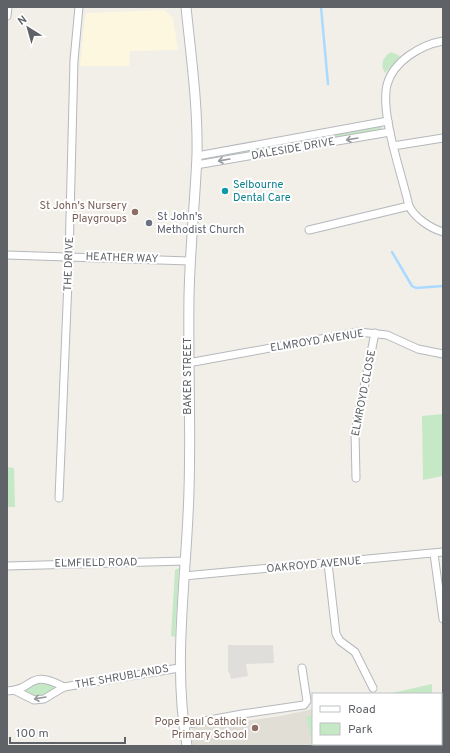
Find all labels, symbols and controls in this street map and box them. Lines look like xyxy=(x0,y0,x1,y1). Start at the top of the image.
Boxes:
north arrow xyxy=(8,8,48,48)
text: N xyxy=(15,13,30,29)
street label: DALESIDE DRIVE xyxy=(250,135,336,163)
one-way arrow xyxy=(346,135,359,143)
one-way arrow xyxy=(217,157,230,165)
place label: Selbourne Dental Care xyxy=(233,178,291,205)
marker: Selbourne Dental Care xyxy=(220,186,230,196)
place label: St John's Nursery Playgroups xyxy=(40,199,127,226)
marker: St John's Nursery Playgroups xyxy=(130,207,140,217)
place label: St John's Methodist Church xyxy=(157,210,244,237)
marker: St John's Methodist Church xyxy=(144,218,154,228)
street label: THE DRIVE xyxy=(61,236,77,292)
street label: HEATHER WAY xyxy=(85,250,159,266)
street label: ELMROYD AVENUE xyxy=(269,327,365,355)
street label: BAKER STREET xyxy=(181,337,195,415)
street label: ELMROYD CLOSE xyxy=(349,349,379,437)
street label: OAKROYD AVENUE xyxy=(266,554,362,576)
street label: ELMFIELD ROAD xyxy=(54,555,138,571)
street label: THE SHRUBLANDS xyxy=(74,662,170,692)
legend xyxy=(312,693,442,745)
one-way arrow xyxy=(34,695,47,703)
text: Road xyxy=(348,702,376,718)
place label: Pope Paul Catholic Primary School xyxy=(155,715,247,742)
scale bar xyxy=(10,719,125,745)
text: Park xyxy=(348,722,373,738)
marker: Pope Paul Catholic Primary School xyxy=(250,723,260,733)
text: 100 m xyxy=(16,726,49,742)

